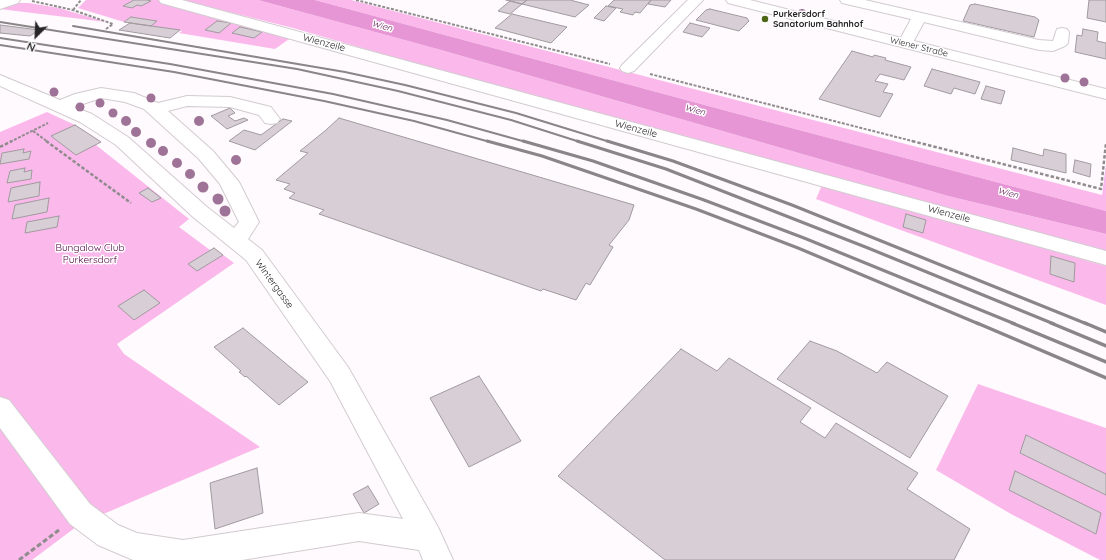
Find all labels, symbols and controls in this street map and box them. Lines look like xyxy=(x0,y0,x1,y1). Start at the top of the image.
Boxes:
place label: Purkersdorf Sanatorium Bahnhof xyxy=(773,9,863,30)
marker: Purkersdorf Sanatorium Bahnhof xyxy=(760,14,770,24)
north arrow xyxy=(16,16,56,56)
water label: Wien xyxy=(371,18,393,34)
street label: Wienzeile xyxy=(301,32,347,54)
street label: Wiener Straße xyxy=(889,35,949,59)
text: N xyxy=(25,39,38,55)
water label: Wien xyxy=(684,102,706,118)
street label: Wienzeile xyxy=(613,118,659,140)
water label: Wien xyxy=(997,185,1019,201)
street label: Wienzeile xyxy=(926,203,972,225)
park label: Bungalow Club Purkersdorf xyxy=(55,242,125,266)
street label: Wintergasse xyxy=(252,257,296,311)

